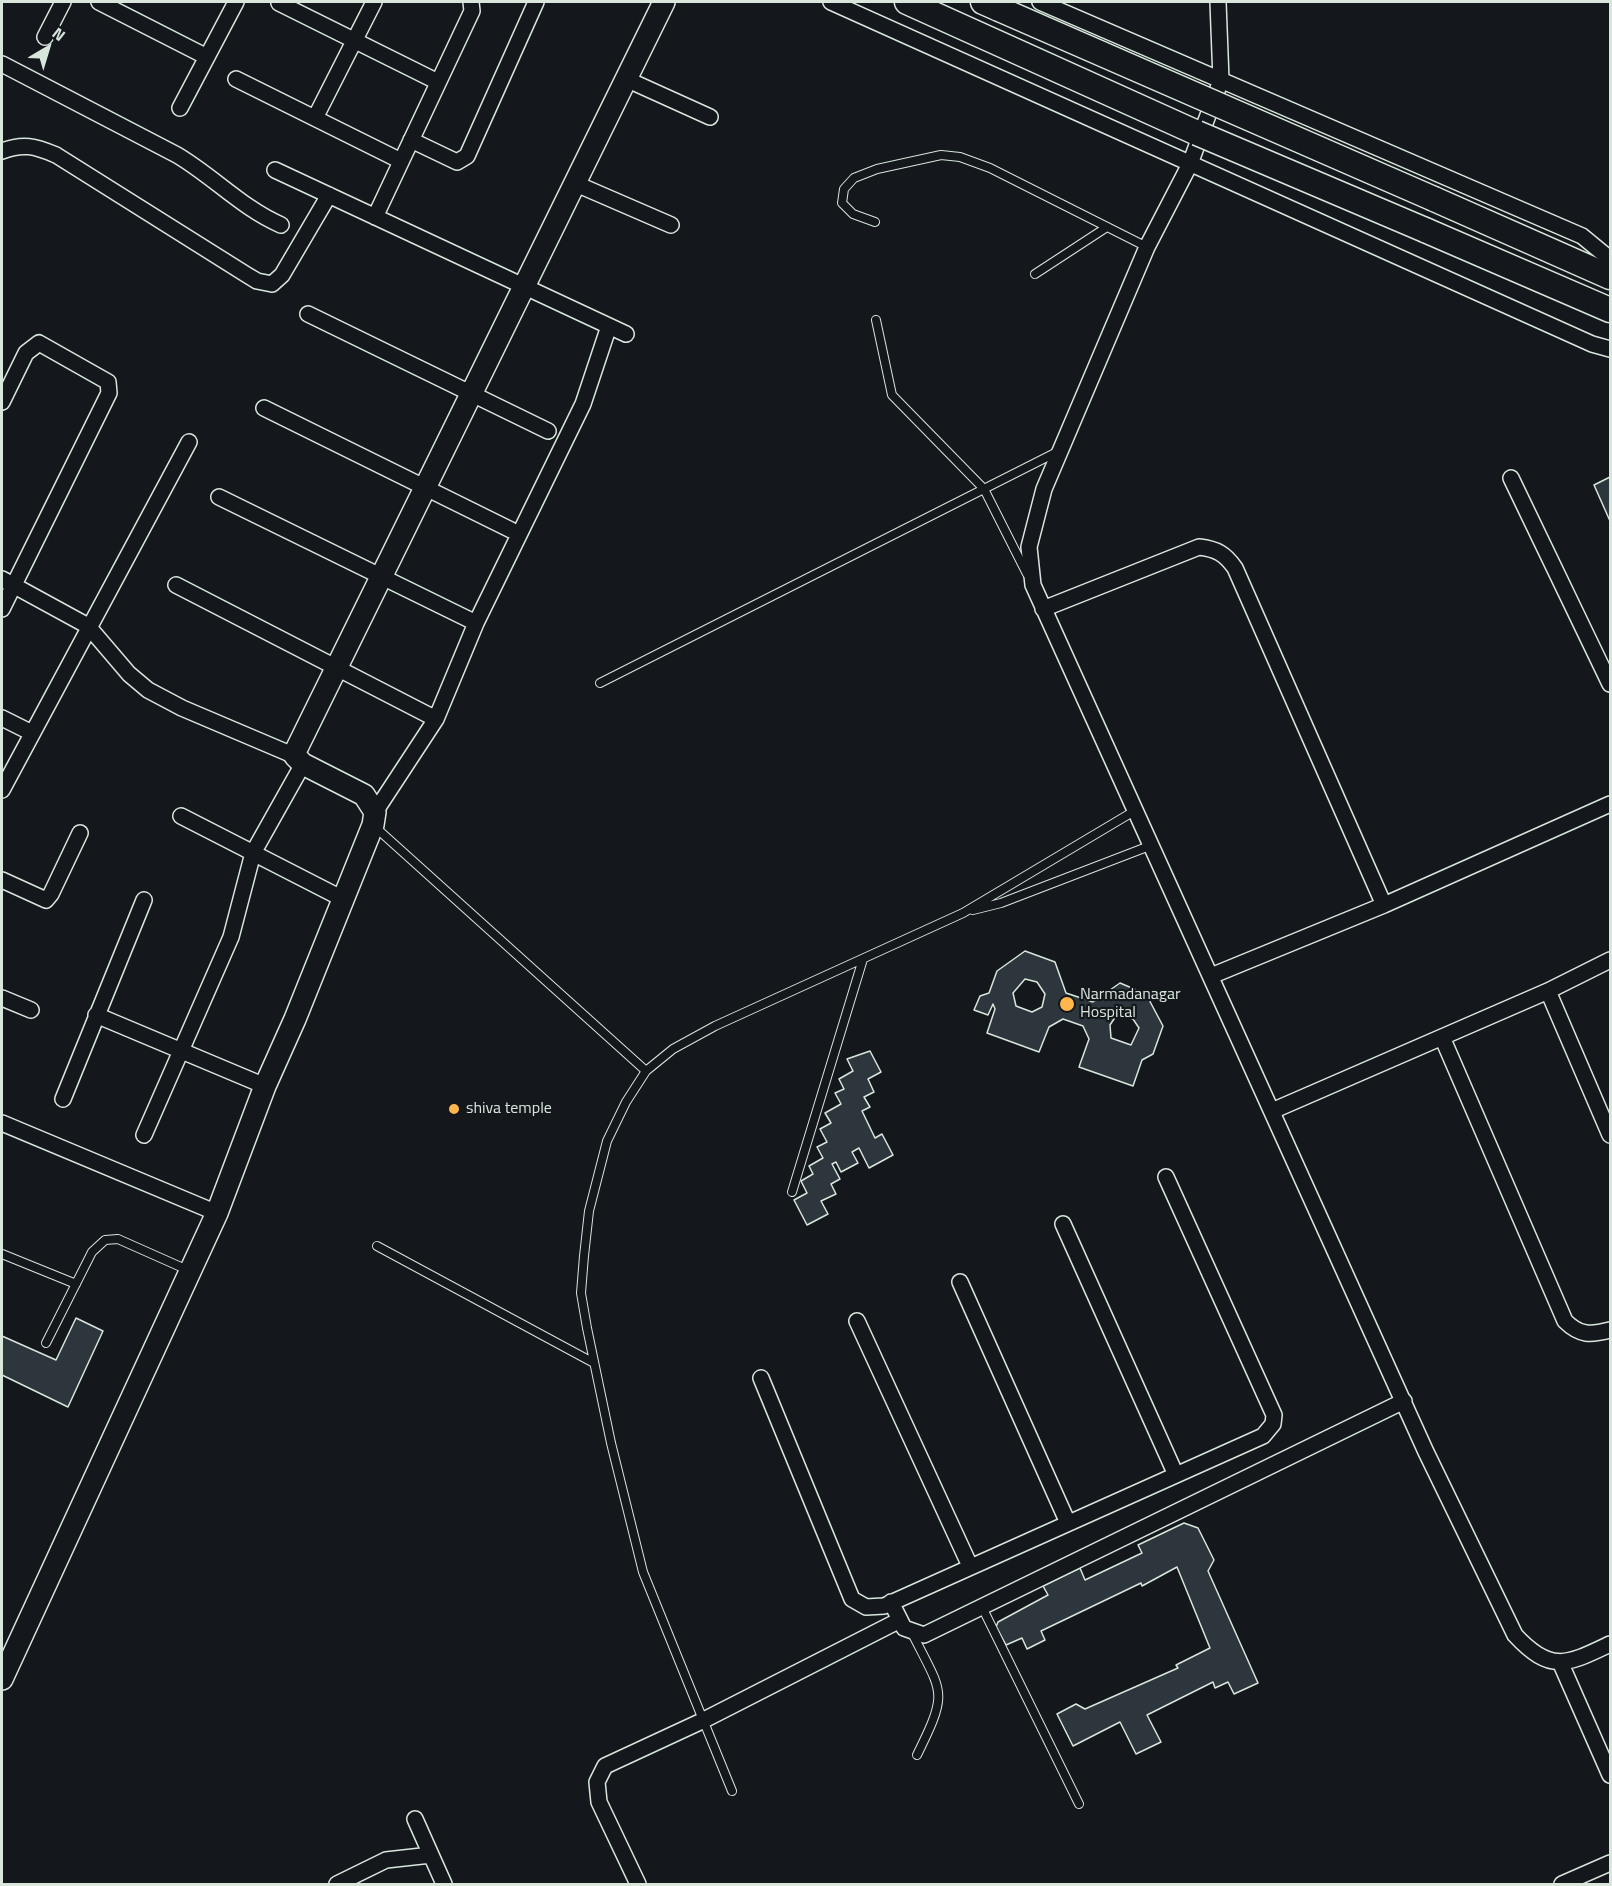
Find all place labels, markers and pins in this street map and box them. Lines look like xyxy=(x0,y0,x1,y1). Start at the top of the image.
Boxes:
place label: Narmadanagar Hospital xyxy=(1080,985,1181,1023)
marker: Narmadanagar Hospital xyxy=(1058,995,1076,1013)
place label: shiva temple xyxy=(466,1099,552,1119)
marker: shiva temple xyxy=(447,1102,461,1116)

